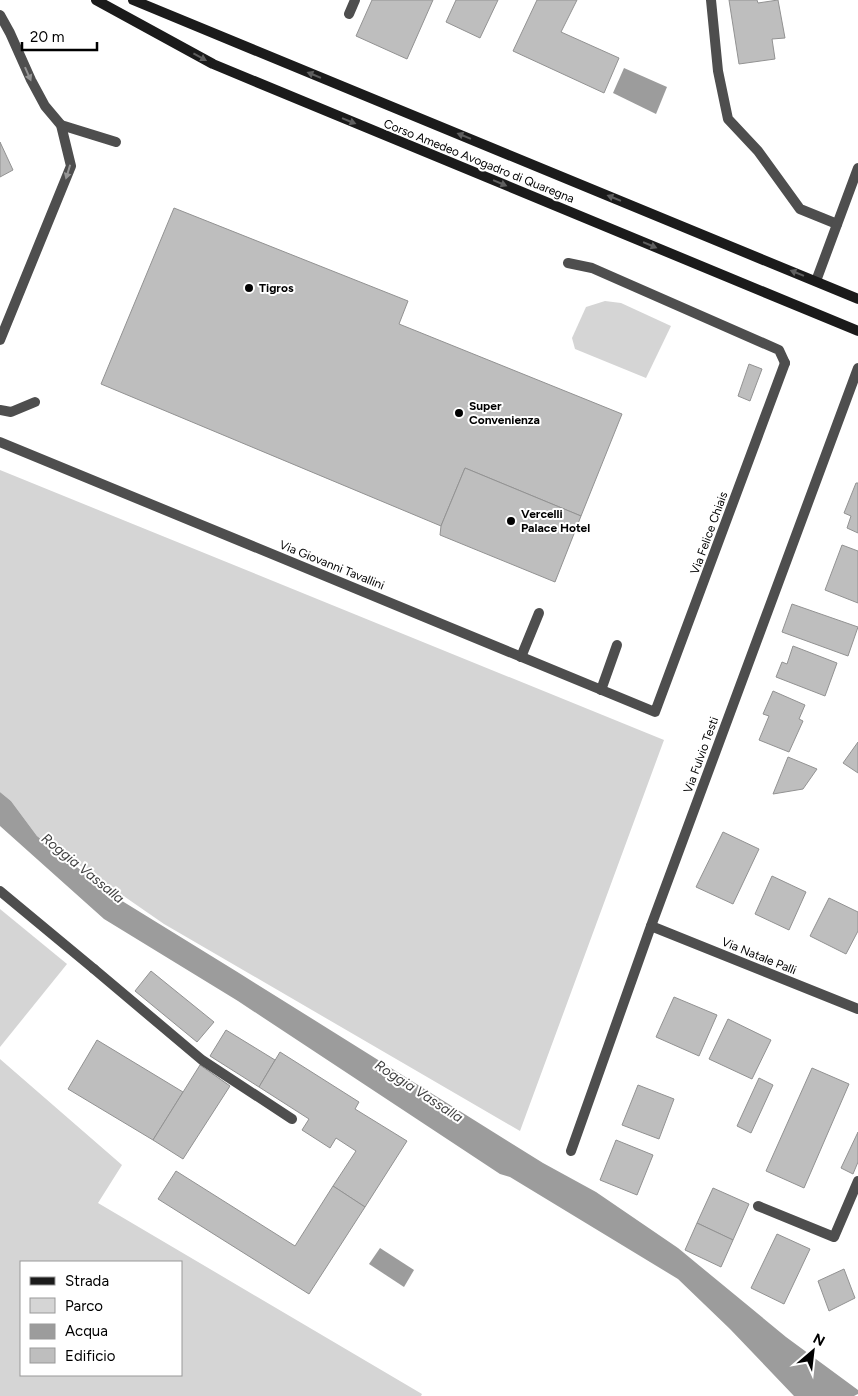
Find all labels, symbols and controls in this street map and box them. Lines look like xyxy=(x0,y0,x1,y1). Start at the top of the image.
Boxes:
scale bar xyxy=(22,20,98,52)
text: 20 m xyxy=(30,28,64,46)
one-way arrow xyxy=(193,53,207,62)
one-way arrow xyxy=(25,67,33,81)
one-way arrow xyxy=(306,70,321,78)
street label: Corso Amedeo Avogadro di Quaregna xyxy=(382,116,576,206)
one-way arrow xyxy=(342,117,356,125)
one-way arrow xyxy=(457,132,471,140)
one-way arrow xyxy=(63,165,71,180)
one-way arrow xyxy=(492,180,507,187)
one-way arrow xyxy=(606,194,621,202)
one-way arrow xyxy=(643,241,658,249)
one-way arrow xyxy=(790,269,804,277)
place label: Tigros xyxy=(259,281,294,295)
marker: Tigros xyxy=(243,282,255,294)
place label: Super Convenienza xyxy=(469,399,540,427)
marker: Super Convenienza xyxy=(453,407,465,419)
street label: Via Felice Chiais xyxy=(688,489,731,576)
place label: Vercelli Palace Hotel xyxy=(521,507,590,535)
marker: Vercelli Palace Hotel xyxy=(505,515,517,527)
street label: Via Giovanni Tavallini xyxy=(277,538,387,592)
street label: Via Fulvio Testi xyxy=(681,715,721,795)
water label: Roggia Vassalla xyxy=(38,830,127,907)
street label: Via Natale Palli xyxy=(720,935,798,977)
water label: Roggia Vassalla xyxy=(372,1057,466,1126)
legend xyxy=(20,1261,182,1376)
text: Strada xyxy=(65,1272,109,1290)
text: Parco xyxy=(65,1297,103,1315)
text: Acqua xyxy=(65,1322,108,1340)
north arrow xyxy=(788,1326,838,1376)
text: N xyxy=(810,1330,828,1350)
text: Edificio xyxy=(65,1347,116,1365)

